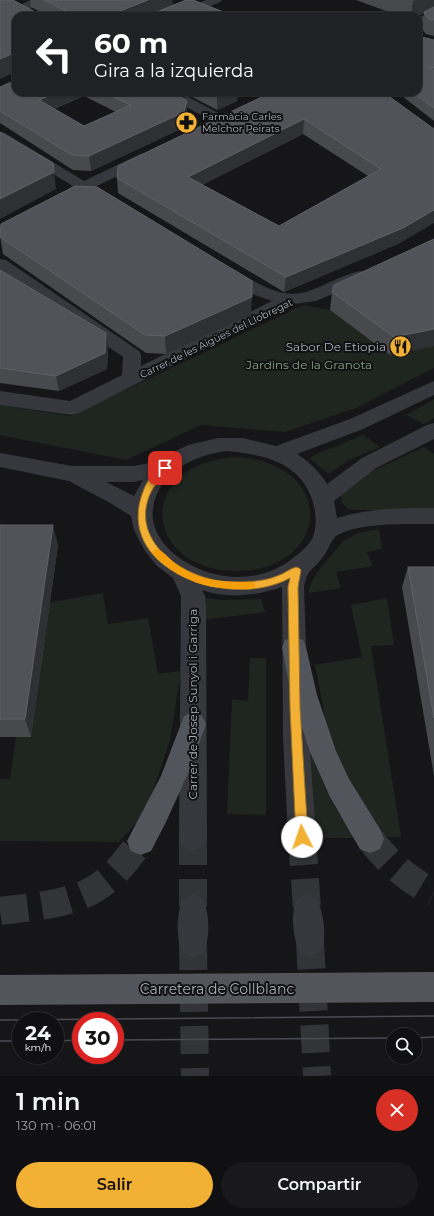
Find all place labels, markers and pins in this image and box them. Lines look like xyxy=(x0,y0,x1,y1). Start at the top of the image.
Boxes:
pharmacy icon: Farmàcia Carles Melchor Peirats xyxy=(174,109,200,135)
place label: Farmàcia Carles Melchor Peirats xyxy=(202,110,282,135)
restaurant icon: Sabor De Etiopia xyxy=(388,334,414,360)
place label: Sabor De Etiopia xyxy=(286,339,386,354)
pin xyxy=(148,451,182,485)

